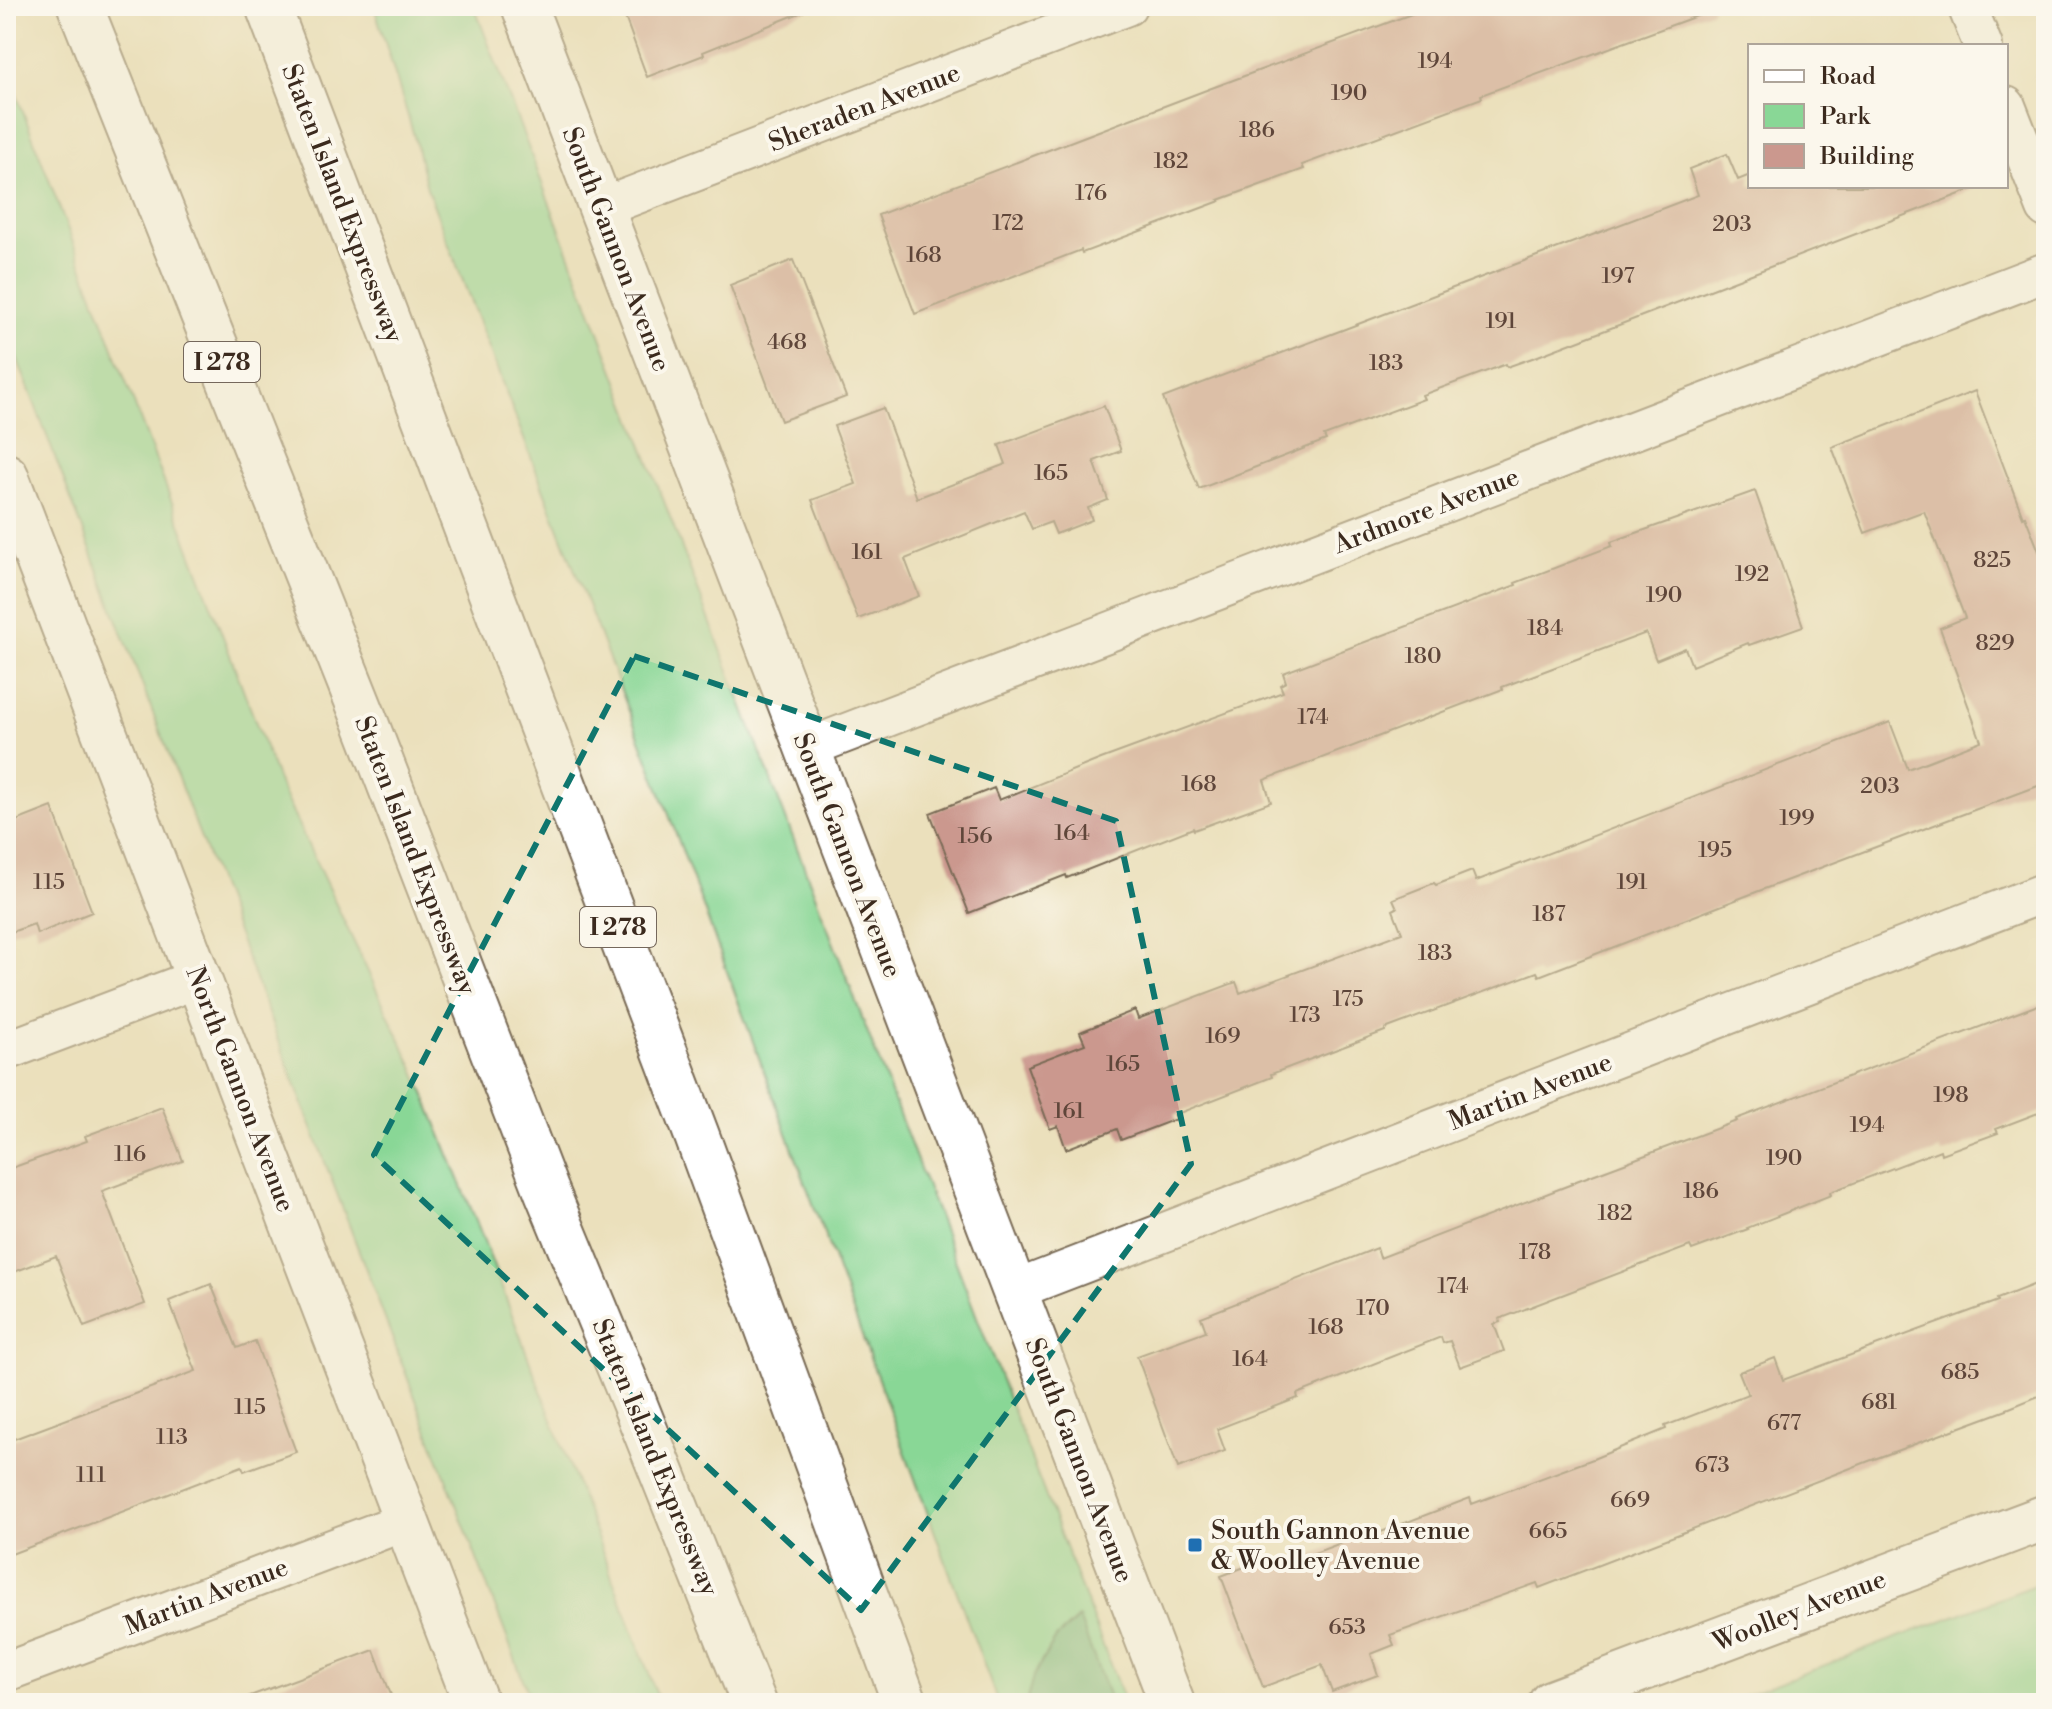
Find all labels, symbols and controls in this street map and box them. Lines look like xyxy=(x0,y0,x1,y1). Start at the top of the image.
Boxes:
legend xyxy=(1748,44,2008,188)
house number: 194 xyxy=(1417,48,1453,75)
street label: Sheraden Avenue xyxy=(764,57,965,159)
street label: Staten Island Expressway xyxy=(274,60,410,347)
text: Road xyxy=(1820,62,1876,92)
house number: 190 xyxy=(1331,80,1367,107)
text: Park xyxy=(1820,102,1871,132)
house number: 186 xyxy=(1239,117,1275,144)
street label: South Gannon Avenue xyxy=(555,123,677,376)
text: Building xyxy=(1819,142,1914,172)
house number: 182 xyxy=(1153,148,1189,175)
house number: 176 xyxy=(1075,180,1107,207)
house number: 172 xyxy=(992,210,1024,237)
house number: 203 xyxy=(1712,211,1752,238)
house number: 168 xyxy=(906,242,942,269)
house number: 197 xyxy=(1601,263,1635,290)
house number: 191 xyxy=(1486,308,1517,335)
house number: 468 xyxy=(767,329,807,356)
road number: I 278 xyxy=(184,342,260,382)
house number: 183 xyxy=(1369,350,1403,377)
house number: 165 xyxy=(1034,460,1068,487)
street label: Ardmore Avenue xyxy=(1328,461,1524,561)
house number: 161 xyxy=(852,539,883,566)
house number: 825 xyxy=(1973,547,2011,574)
house number: 192 xyxy=(1735,561,1769,588)
house number: 190 xyxy=(1646,582,1682,609)
house number: 184 xyxy=(1527,615,1563,642)
house number: 829 xyxy=(1975,630,2015,657)
house number: 180 xyxy=(1404,643,1442,670)
house number: 174 xyxy=(1297,704,1329,731)
street label: Staten Island Expressway xyxy=(347,712,483,999)
street label: South Gannon Avenue xyxy=(786,729,908,982)
house number: 168 xyxy=(1181,771,1217,798)
house number: 203 xyxy=(1860,773,1900,800)
house number: 199 xyxy=(1779,805,1815,832)
house number: 164 xyxy=(1054,820,1090,847)
house number: 156 xyxy=(958,823,992,850)
house number: 195 xyxy=(1698,837,1732,864)
house number: 115 xyxy=(33,869,65,896)
house number: 191 xyxy=(1617,869,1648,896)
house number: 187 xyxy=(1532,901,1566,928)
road number: I 278 xyxy=(580,907,656,947)
house number: 183 xyxy=(1418,940,1452,967)
street label: North Gannon Avenue xyxy=(178,962,302,1217)
house number: 175 xyxy=(1332,986,1364,1013)
house number: 173 xyxy=(1289,1002,1321,1029)
house number: 169 xyxy=(1205,1023,1241,1050)
street label: Martin Avenue xyxy=(1444,1046,1617,1138)
house number: 165 xyxy=(1106,1051,1140,1078)
house number: 198 xyxy=(1933,1082,1969,1109)
house number: 161 xyxy=(1054,1098,1085,1125)
house number: 194 xyxy=(1849,1112,1885,1139)
house number: 116 xyxy=(114,1141,146,1168)
house number: 190 xyxy=(1766,1145,1802,1172)
house number: 186 xyxy=(1683,1178,1719,1205)
house number: 182 xyxy=(1597,1200,1633,1227)
house number: 178 xyxy=(1519,1239,1551,1266)
house number: 174 xyxy=(1437,1273,1469,1300)
house number: 170 xyxy=(1356,1295,1390,1322)
street label: Staten Island Expressway xyxy=(585,1314,725,1601)
house number: 168 xyxy=(1308,1314,1344,1341)
street label: South Gannon Avenue xyxy=(1018,1334,1140,1587)
house number: 164 xyxy=(1232,1346,1268,1373)
house number: 685 xyxy=(1941,1359,1979,1386)
house number: 681 xyxy=(1861,1389,1897,1416)
house number: 115 xyxy=(234,1394,266,1421)
house number: 677 xyxy=(1767,1410,1801,1437)
house number: 113 xyxy=(156,1424,188,1451)
house number: 673 xyxy=(1694,1452,1730,1479)
house number: 111 xyxy=(76,1462,106,1489)
house number: 669 xyxy=(1610,1487,1650,1514)
place label: South Gannon Avenue & Woolley Avenue xyxy=(1211,1515,1470,1577)
house number: 665 xyxy=(1529,1518,1567,1545)
marker: South Gannon Avenue & Woolley Avenue xyxy=(1186,1536,1204,1554)
street label: Martin Avenue xyxy=(120,1551,293,1643)
street label: Woolley Avenue xyxy=(1707,1563,1891,1659)
house number: 653 xyxy=(1328,1614,1366,1641)

